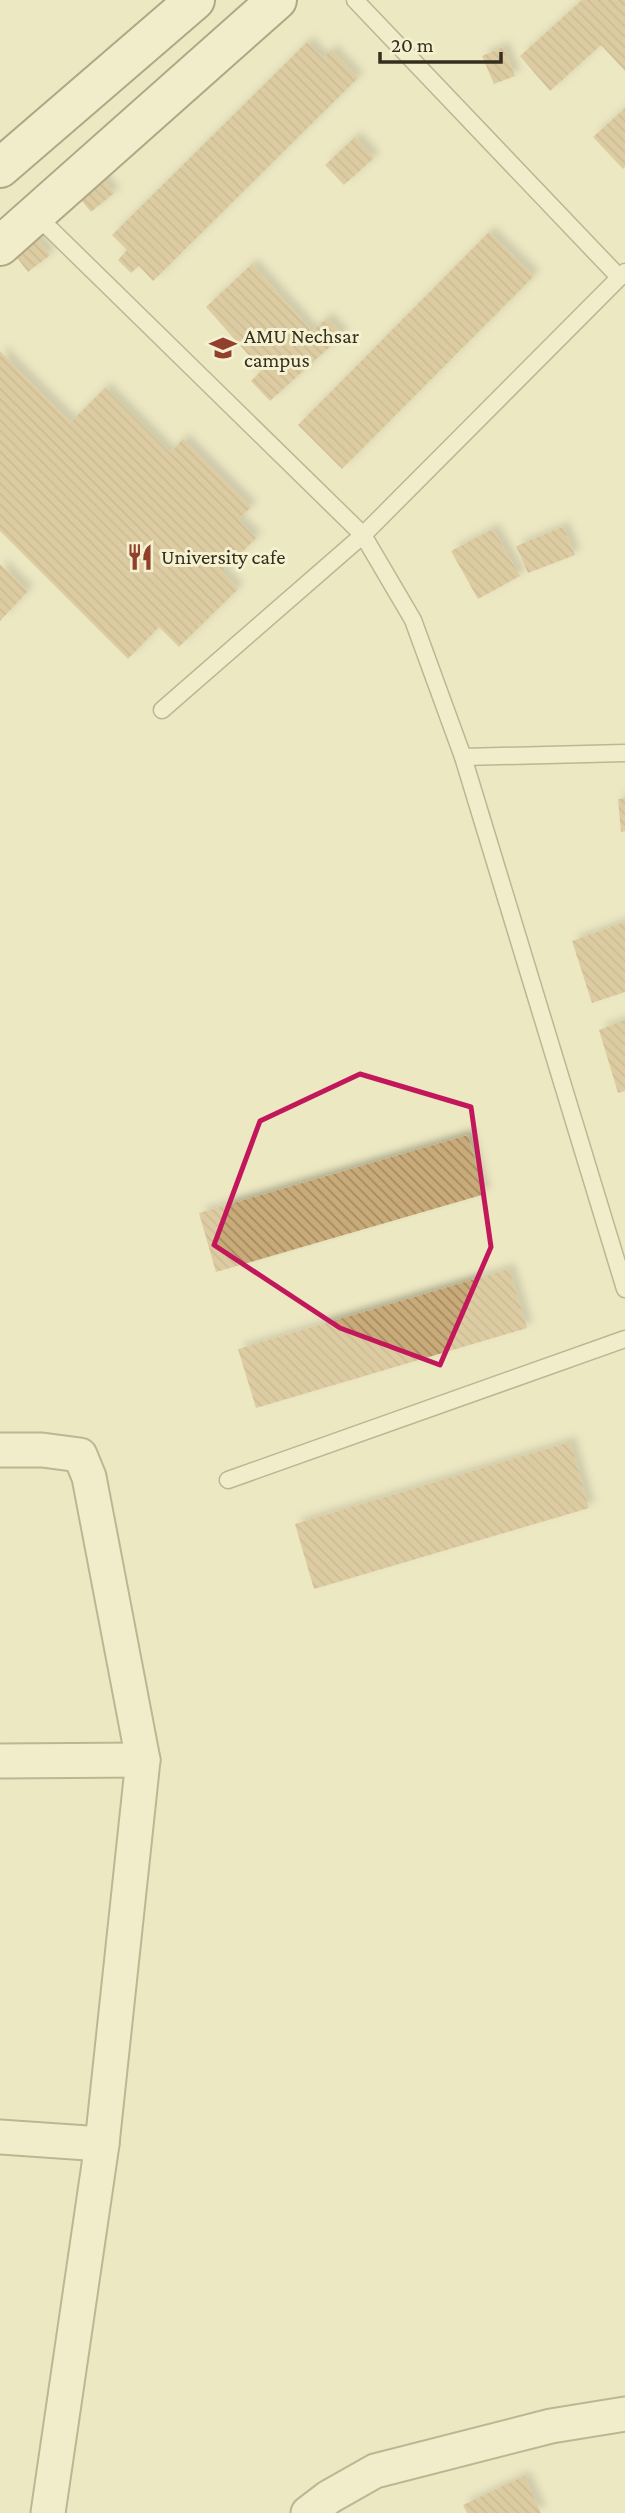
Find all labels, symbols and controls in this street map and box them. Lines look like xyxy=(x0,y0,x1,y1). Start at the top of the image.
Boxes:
scale bar xyxy=(380,21,501,65)
text: 20 m xyxy=(391,33,434,57)
place label: AMU Nechsar campus xyxy=(244,324,360,372)
school or university icon: AMU Nechsar campus xyxy=(208,333,238,363)
restaurant icon: University cafe xyxy=(125,542,155,572)
place label: University cafe xyxy=(161,545,285,569)

